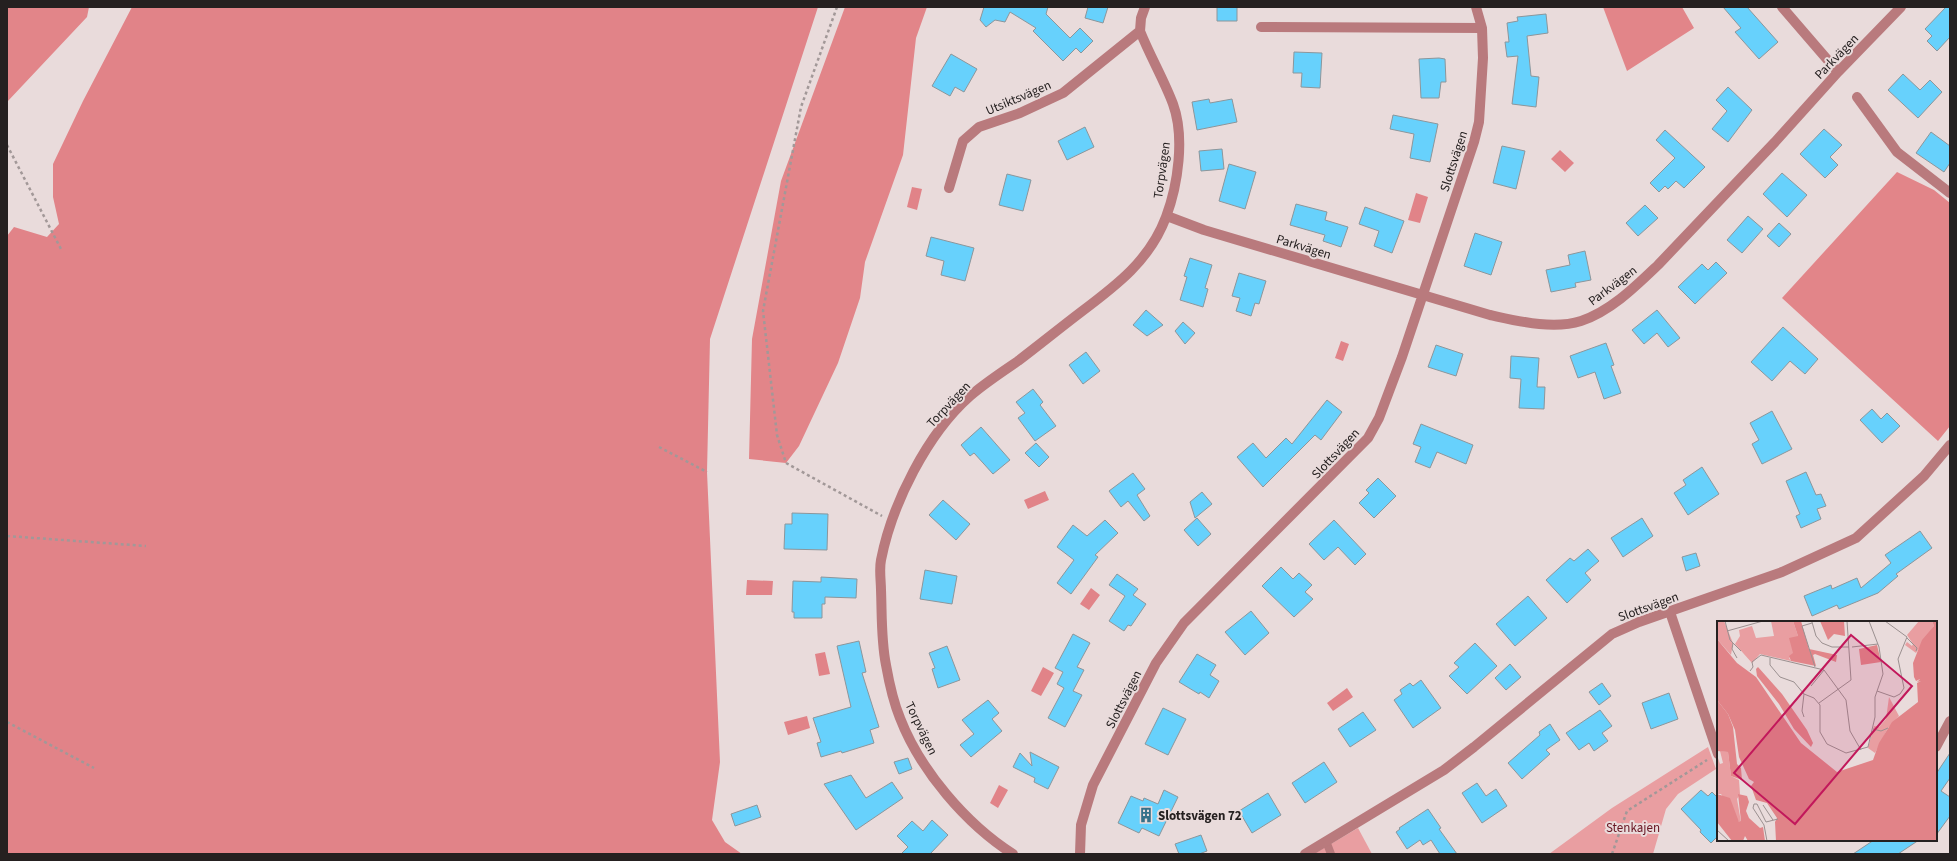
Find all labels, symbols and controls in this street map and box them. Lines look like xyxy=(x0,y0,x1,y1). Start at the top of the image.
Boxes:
street label: Parkvägen xyxy=(1811,30,1863,83)
street label: Utsiktsvägen xyxy=(983,76,1054,120)
street label: Slottsvägen xyxy=(1436,128,1472,194)
street label: Torpvägen xyxy=(1149,141,1175,200)
street label: Parkvägen xyxy=(1274,230,1333,264)
street label: Parkvägen xyxy=(1585,262,1641,310)
street label: Torpvägen xyxy=(923,378,975,432)
street label: Slottsvägen xyxy=(1308,424,1364,483)
street label: Slottsvägen xyxy=(1616,588,1681,626)
inset map xyxy=(1717,621,1937,841)
street label: Slottsvägen xyxy=(1102,667,1146,732)
street label: Torpvägen xyxy=(900,699,942,758)
building icon: Slottsvägen 72 xyxy=(1137,806,1155,824)
place label: Slottsvägen 72 xyxy=(1158,807,1242,825)
park label: Stenkajen xyxy=(1606,819,1660,837)

